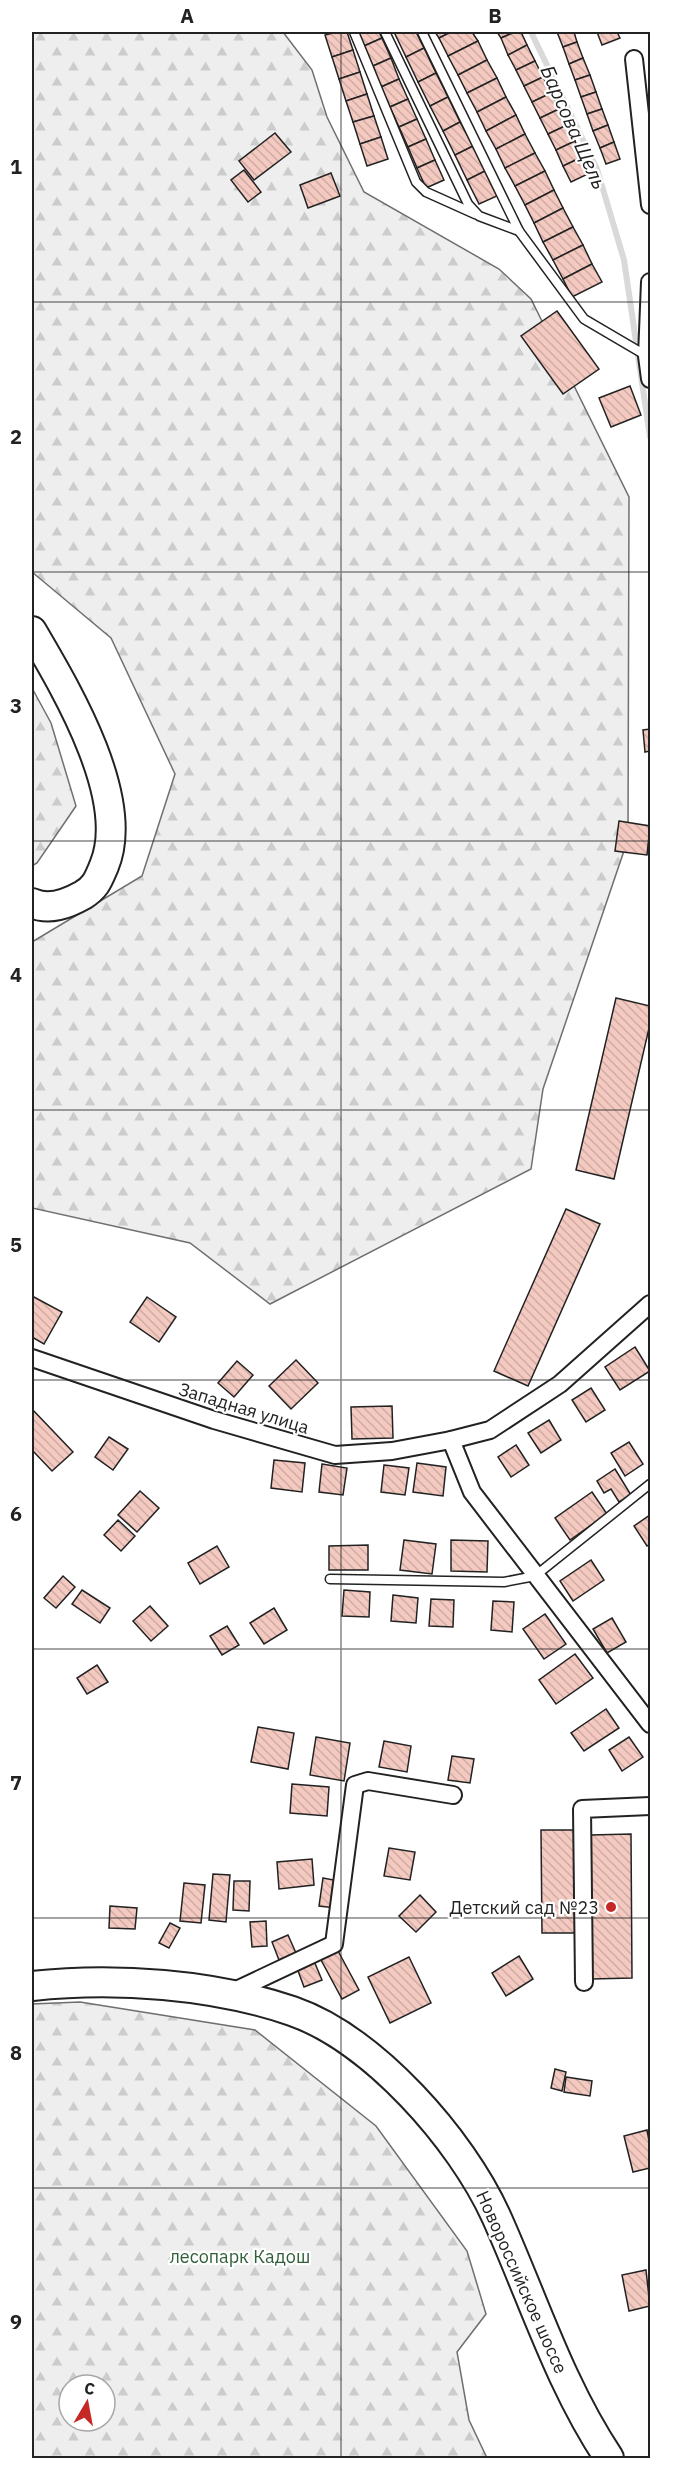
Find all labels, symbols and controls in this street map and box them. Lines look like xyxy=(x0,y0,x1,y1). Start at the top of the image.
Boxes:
text: A xyxy=(180,2,194,29)
text: B xyxy=(488,2,502,29)
water label: Барсова Щель xyxy=(535,61,613,193)
text: 1 xyxy=(10,153,22,180)
text: 2 xyxy=(10,423,22,450)
text: 3 xyxy=(10,692,22,719)
text: 4 xyxy=(10,961,22,988)
text: 5 xyxy=(10,1231,22,1258)
street label: Западная улица xyxy=(176,1377,312,1439)
text: 6 xyxy=(10,1500,22,1527)
text: 7 xyxy=(10,1769,22,1796)
place label: Детский сад №23 xyxy=(450,1896,599,1919)
marker: Детский сад №23 xyxy=(604,1900,618,1914)
text: 8 xyxy=(10,2039,22,2066)
street label: Новороссийское шоссе xyxy=(471,2187,573,2377)
park label: лесопарк Кадош xyxy=(170,2245,310,2268)
text: 9 xyxy=(10,2308,22,2335)
north arrow xyxy=(57,2373,117,2433)
text: С xyxy=(83,2377,96,2399)

